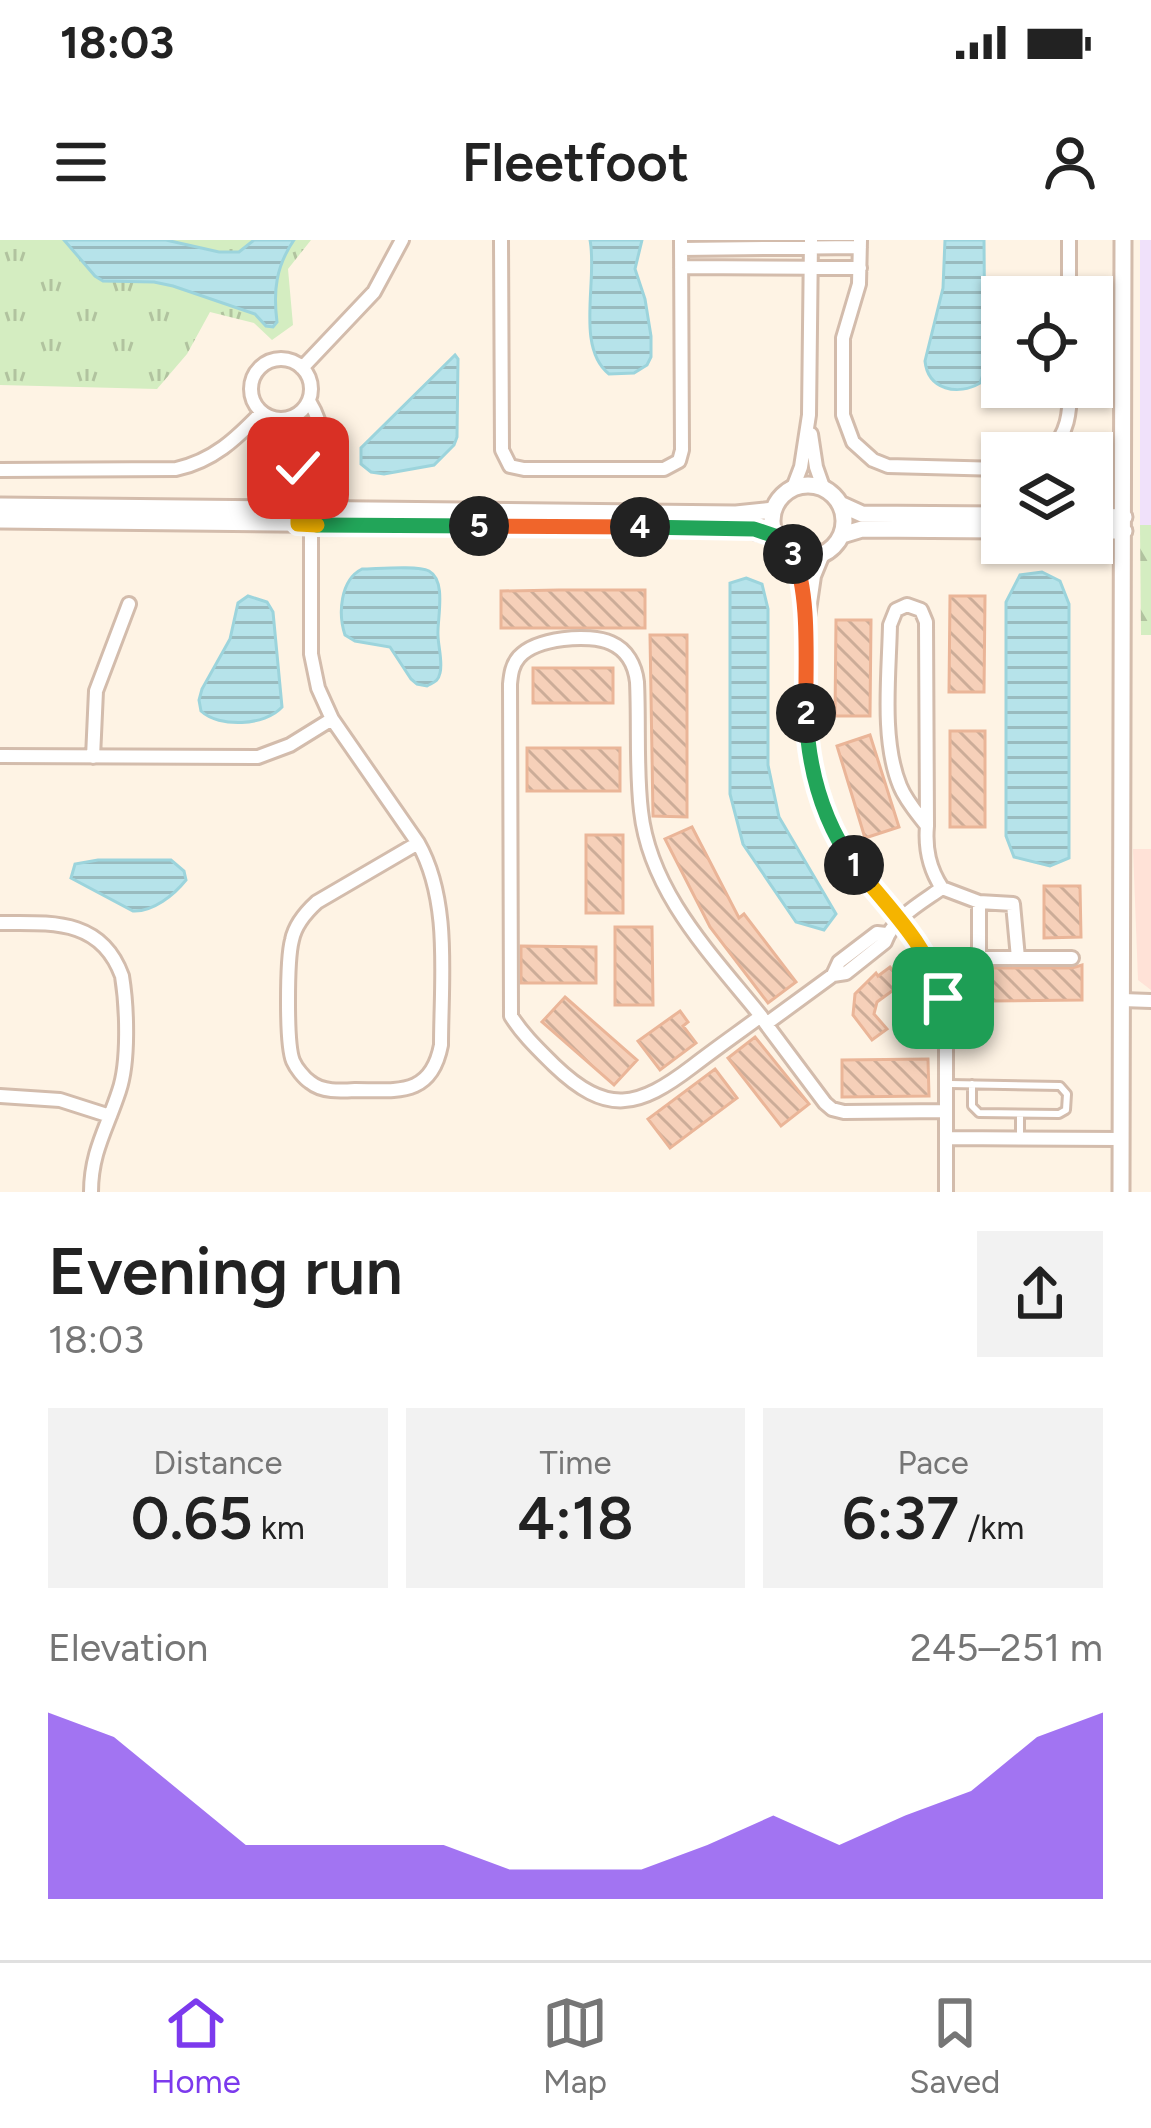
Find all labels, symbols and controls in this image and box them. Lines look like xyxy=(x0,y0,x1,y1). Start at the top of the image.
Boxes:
text: 18:03 xyxy=(60,15,174,69)
icon: menu xyxy=(48,129,114,195)
icon: person xyxy=(1037,129,1103,195)
text: Fleetfoot xyxy=(462,130,689,195)
map controls xyxy=(981,276,1113,564)
button: locate xyxy=(981,276,1113,408)
pin xyxy=(247,417,349,519)
button: layers xyxy=(981,432,1113,564)
icon: check xyxy=(265,435,331,501)
pin: 5 xyxy=(449,496,509,556)
pin: 4 xyxy=(610,497,670,557)
text: 5 xyxy=(469,506,489,545)
text: 4 xyxy=(630,507,650,546)
pin: 3 xyxy=(763,524,823,584)
text: 3 xyxy=(784,534,802,573)
pin: 2 xyxy=(776,683,836,743)
text: 2 xyxy=(796,693,816,732)
pin: 1 xyxy=(824,835,884,895)
text: 1 xyxy=(847,845,861,884)
pin xyxy=(892,947,994,1049)
icon: arrive xyxy=(910,965,976,1031)
text: Evening run xyxy=(48,1231,403,1311)
button: share xyxy=(977,1231,1103,1357)
text: 18:03 xyxy=(48,1316,144,1363)
text: Distance xyxy=(153,1443,282,1482)
text: Time xyxy=(540,1443,611,1482)
text: Pace xyxy=(897,1443,969,1482)
text: 0.65 xyxy=(131,1482,253,1554)
text: 4:18 xyxy=(517,1482,634,1554)
text: 6:37 xyxy=(842,1482,959,1554)
text: km xyxy=(253,1508,305,1547)
text: /km xyxy=(959,1508,1024,1547)
text: Elevation xyxy=(48,1624,208,1671)
text: 245–251 m xyxy=(910,1624,1103,1671)
tab: Home xyxy=(151,1990,241,2101)
tab: Map xyxy=(542,1990,608,2101)
tab: Saved xyxy=(909,1990,1000,2101)

